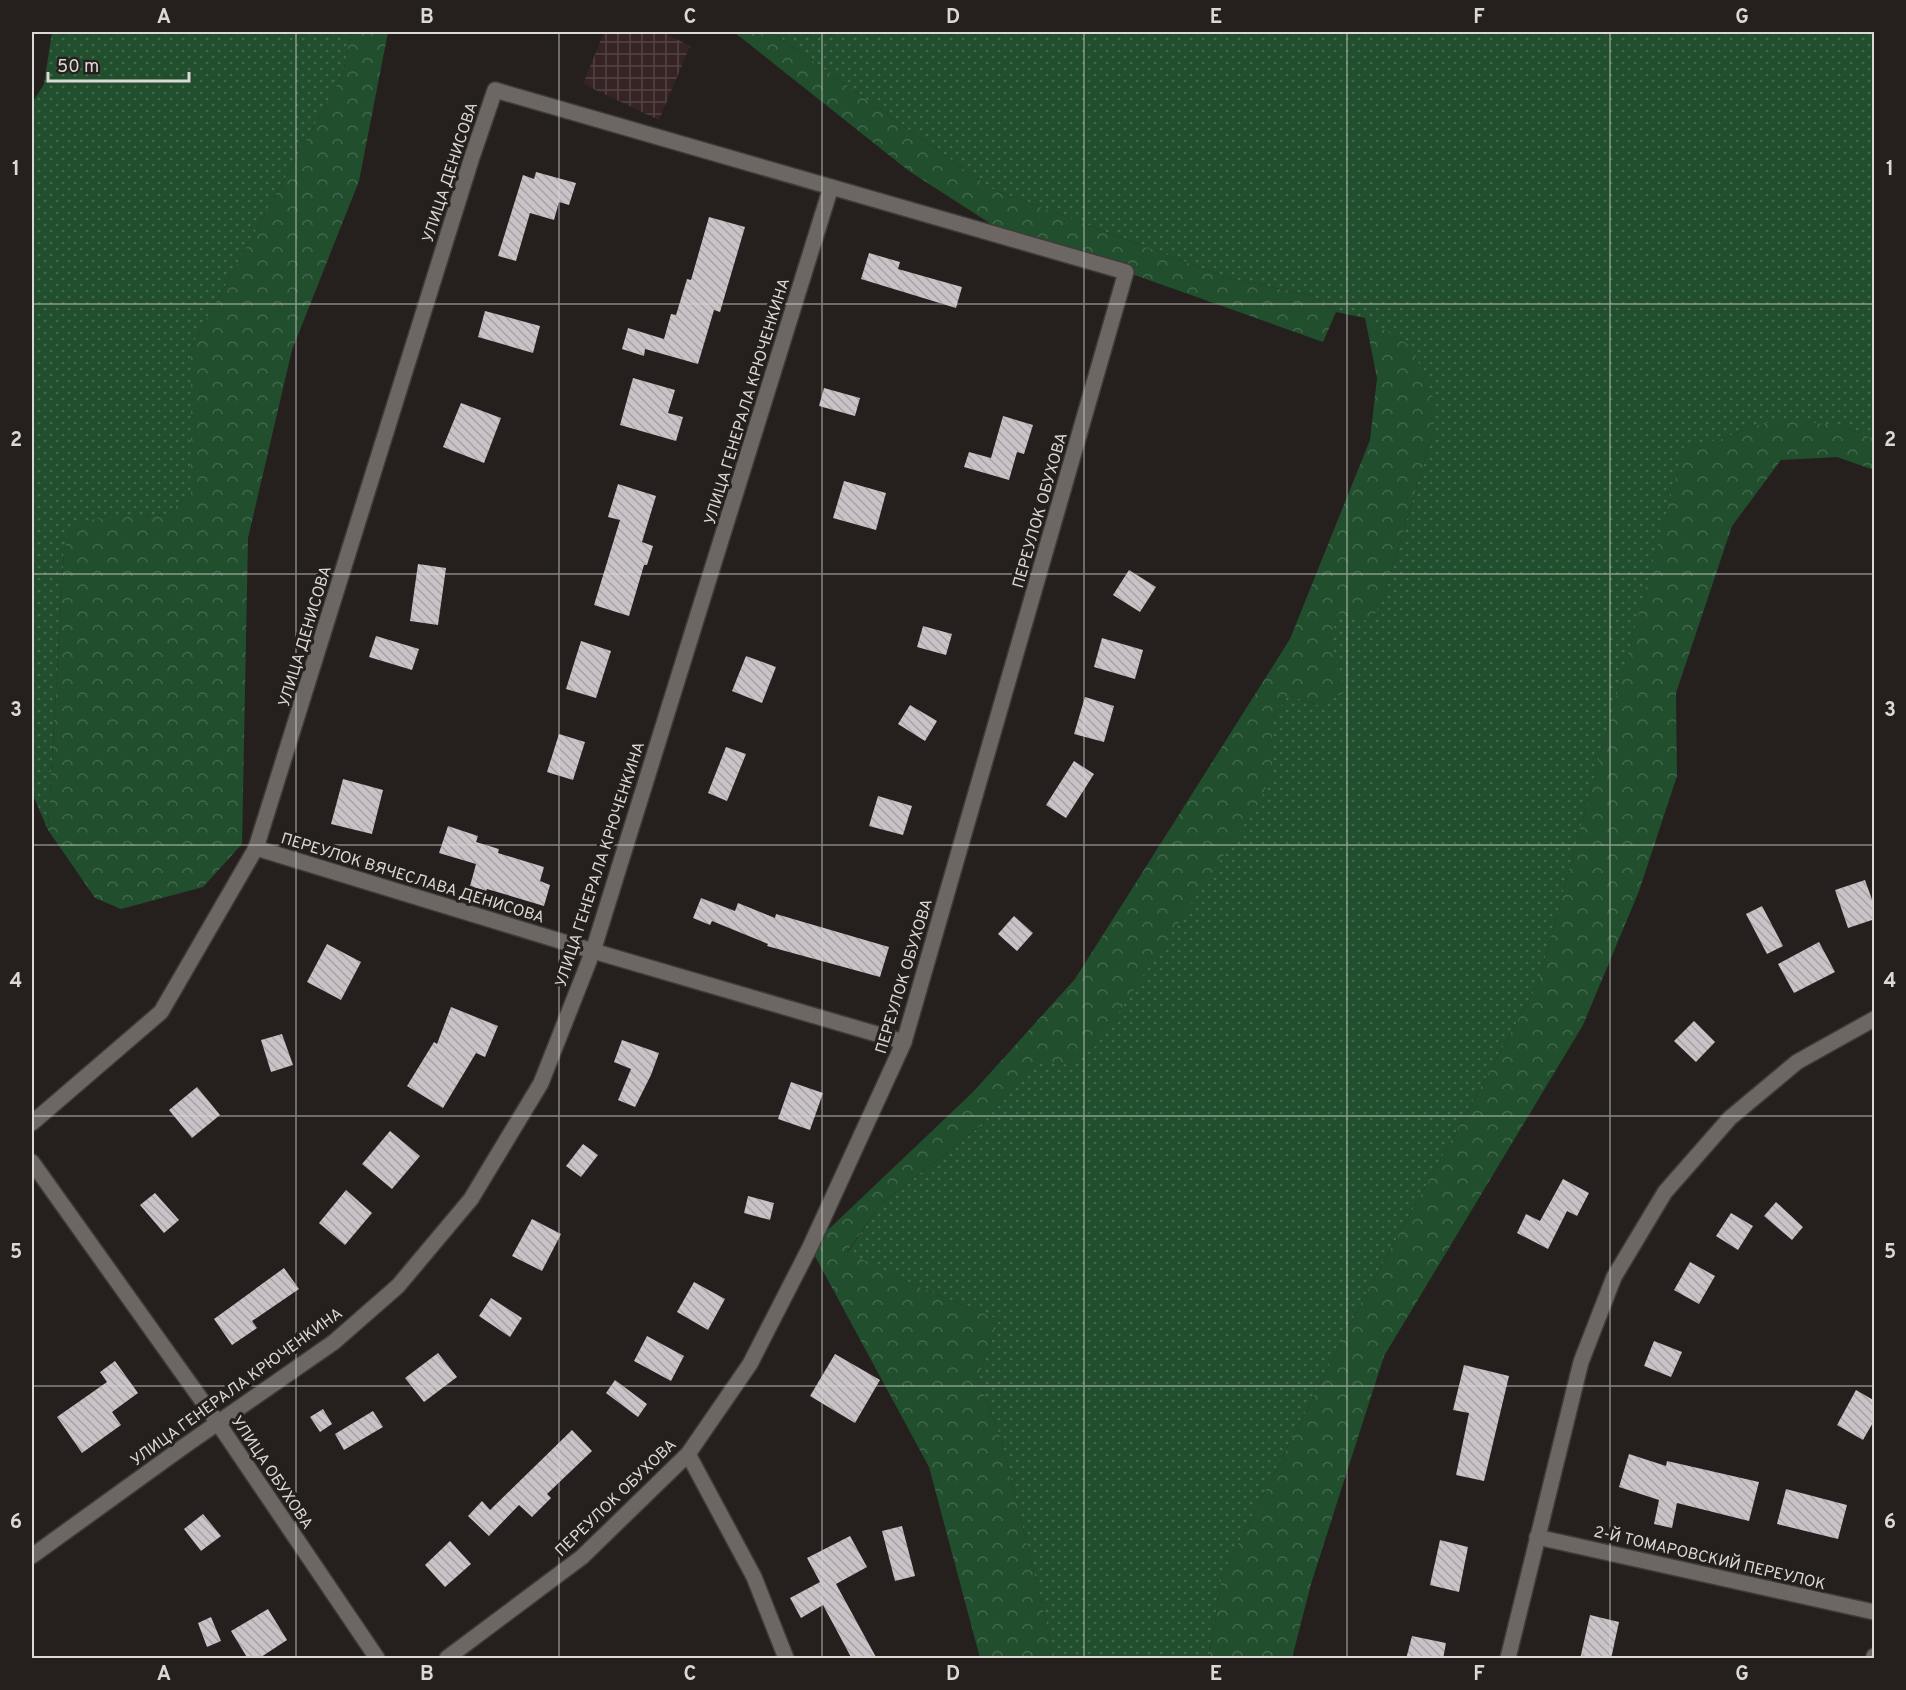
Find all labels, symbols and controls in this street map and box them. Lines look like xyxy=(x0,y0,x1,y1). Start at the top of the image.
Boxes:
text: A xyxy=(157,5,171,31)
text: B xyxy=(420,5,434,31)
text: C xyxy=(684,5,696,31)
text: D xyxy=(946,5,960,31)
text: E xyxy=(1210,5,1222,31)
text: F xyxy=(1473,5,1485,31)
text: G xyxy=(1735,5,1749,31)
scale bar xyxy=(48,45,189,83)
text: 50 m xyxy=(57,56,99,79)
street label: УЛИЦА ДЕНИСОВА xyxy=(419,100,483,245)
text: 1 xyxy=(12,157,20,183)
text: 1 xyxy=(1886,157,1894,183)
street label: УЛИЦА ГЕНЕРАЛА КРЮЧЕНКИНА xyxy=(701,276,795,527)
text: 2 xyxy=(10,428,22,454)
text: 2 xyxy=(1884,428,1896,454)
street label: ПЕРЕУЛОК ОБУХОВА xyxy=(1009,430,1073,591)
street label: УЛИЦА ДЕНИСОВА xyxy=(275,563,337,710)
text: 3 xyxy=(10,698,22,724)
text: 3 xyxy=(1884,698,1896,724)
street label: УЛИЦА ГЕНЕРАЛА КРЮЧЕНКИНА xyxy=(552,739,650,990)
street label: ПЕРЕУЛОК ВЯЧЕСЛАВА ДЕНИСОВА xyxy=(278,829,547,929)
street label: ПЕРЕУЛОК ОБУХОВА xyxy=(872,896,938,1057)
text: 4 xyxy=(10,969,22,995)
text: 4 xyxy=(1884,969,1896,995)
text: 5 xyxy=(10,1240,22,1266)
text: 5 xyxy=(1884,1240,1896,1266)
street label: УЛИЦА ГЕНЕРАЛА КРЮЧЕНКИНА xyxy=(127,1304,347,1471)
street label: УЛИЦА ОБУХОВА xyxy=(226,1413,317,1534)
street label: ПЕРЕУЛОК ОБУХОВА xyxy=(551,1435,681,1562)
text: 6 xyxy=(10,1510,22,1536)
text: 6 xyxy=(1884,1510,1896,1536)
street label: 2-Й ТОМАРОВСКИЙ ПЕРЕУЛОК xyxy=(1592,1521,1828,1595)
text: A xyxy=(157,1662,171,1688)
text: B xyxy=(420,1662,434,1688)
text: C xyxy=(684,1662,696,1688)
text: D xyxy=(946,1662,960,1688)
text: E xyxy=(1210,1662,1222,1688)
text: F xyxy=(1473,1662,1485,1688)
text: G xyxy=(1735,1662,1749,1688)

